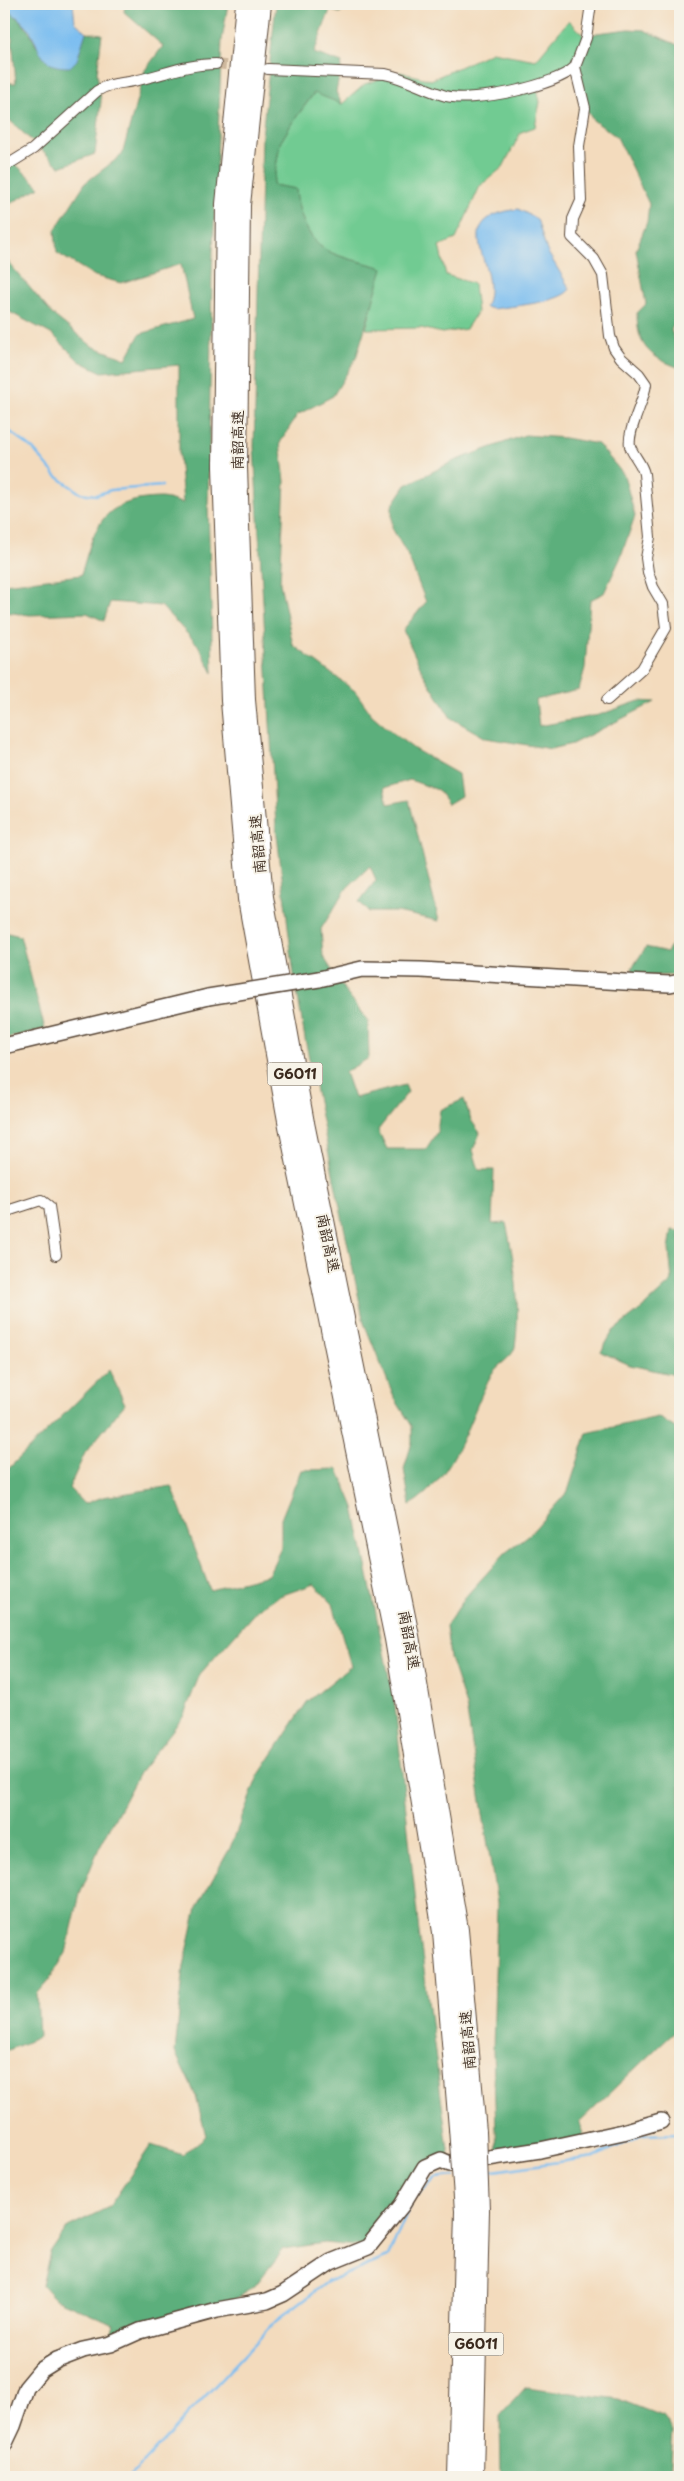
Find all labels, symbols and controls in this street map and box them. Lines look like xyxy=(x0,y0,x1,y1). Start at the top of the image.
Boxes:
street label: 南韶高速 xyxy=(225,410,248,470)
street label: 南韶高速 xyxy=(242,813,271,875)
road number: G6011 xyxy=(268,1062,322,1086)
street label: 南韶高速 xyxy=(312,1211,347,1274)
street label: 南韶高速 xyxy=(394,1608,427,1671)
street label: 南韶高速 xyxy=(452,2009,481,2071)
road number: G6011 xyxy=(448,2332,504,2356)

